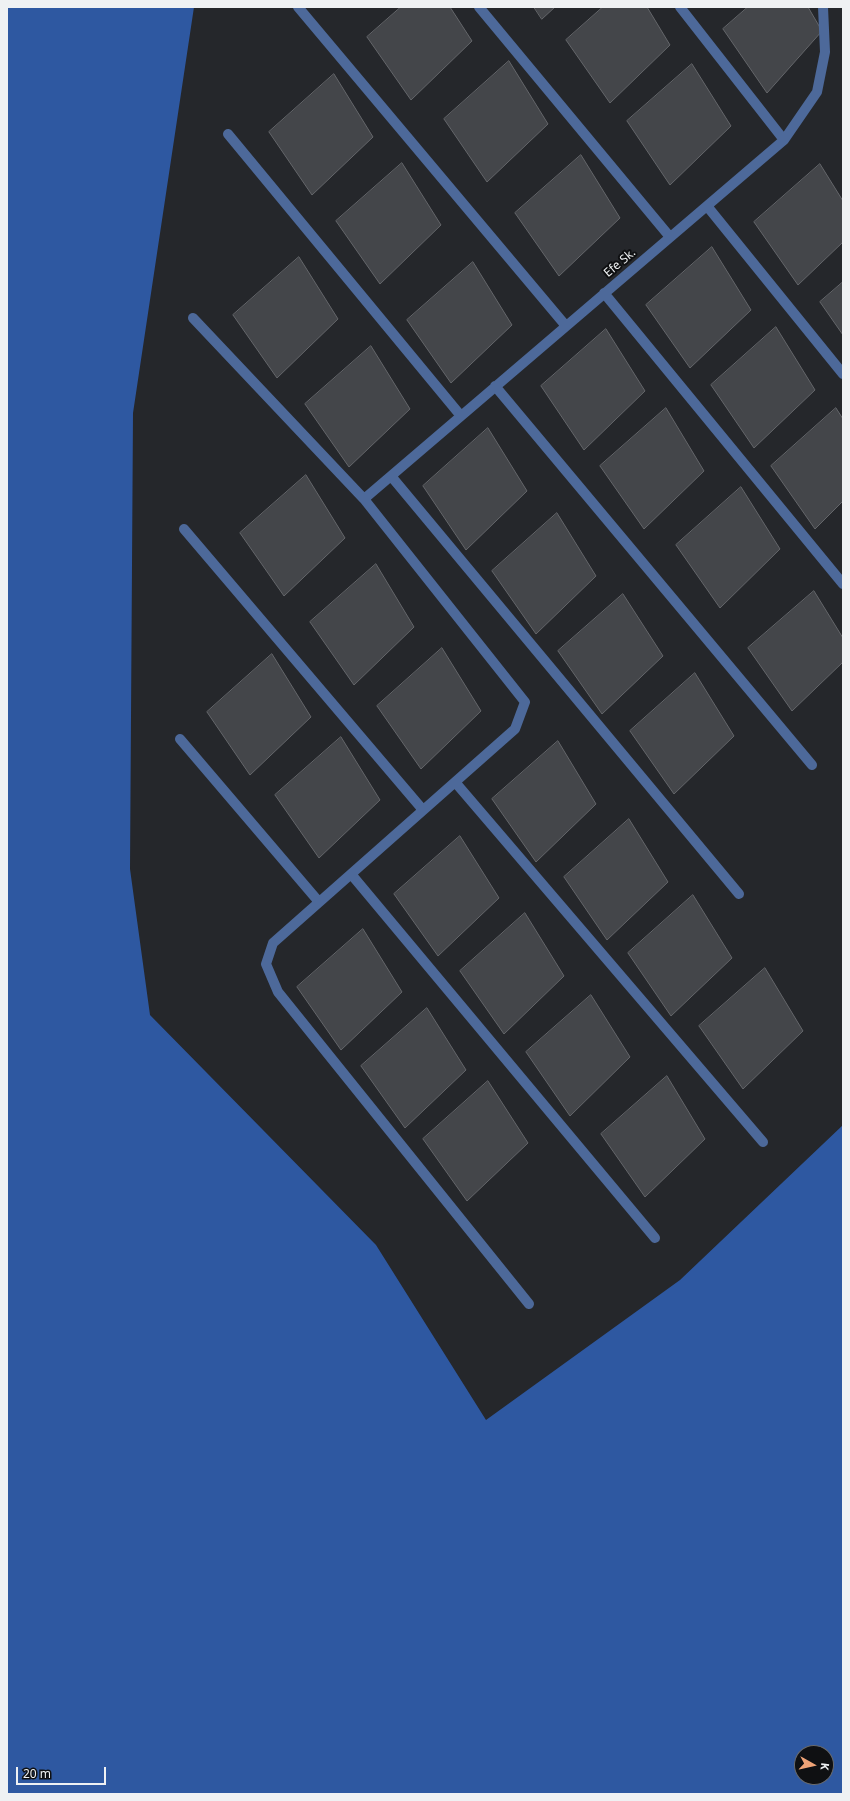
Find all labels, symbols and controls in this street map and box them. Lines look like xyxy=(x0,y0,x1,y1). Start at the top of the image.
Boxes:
street label: Efe Sk. xyxy=(601,246,639,280)
north arrow xyxy=(794,1745,834,1785)
scale bar xyxy=(18,1759,108,1785)
text: K xyxy=(817,1762,833,1771)
text: 20 m xyxy=(23,1765,51,1782)

